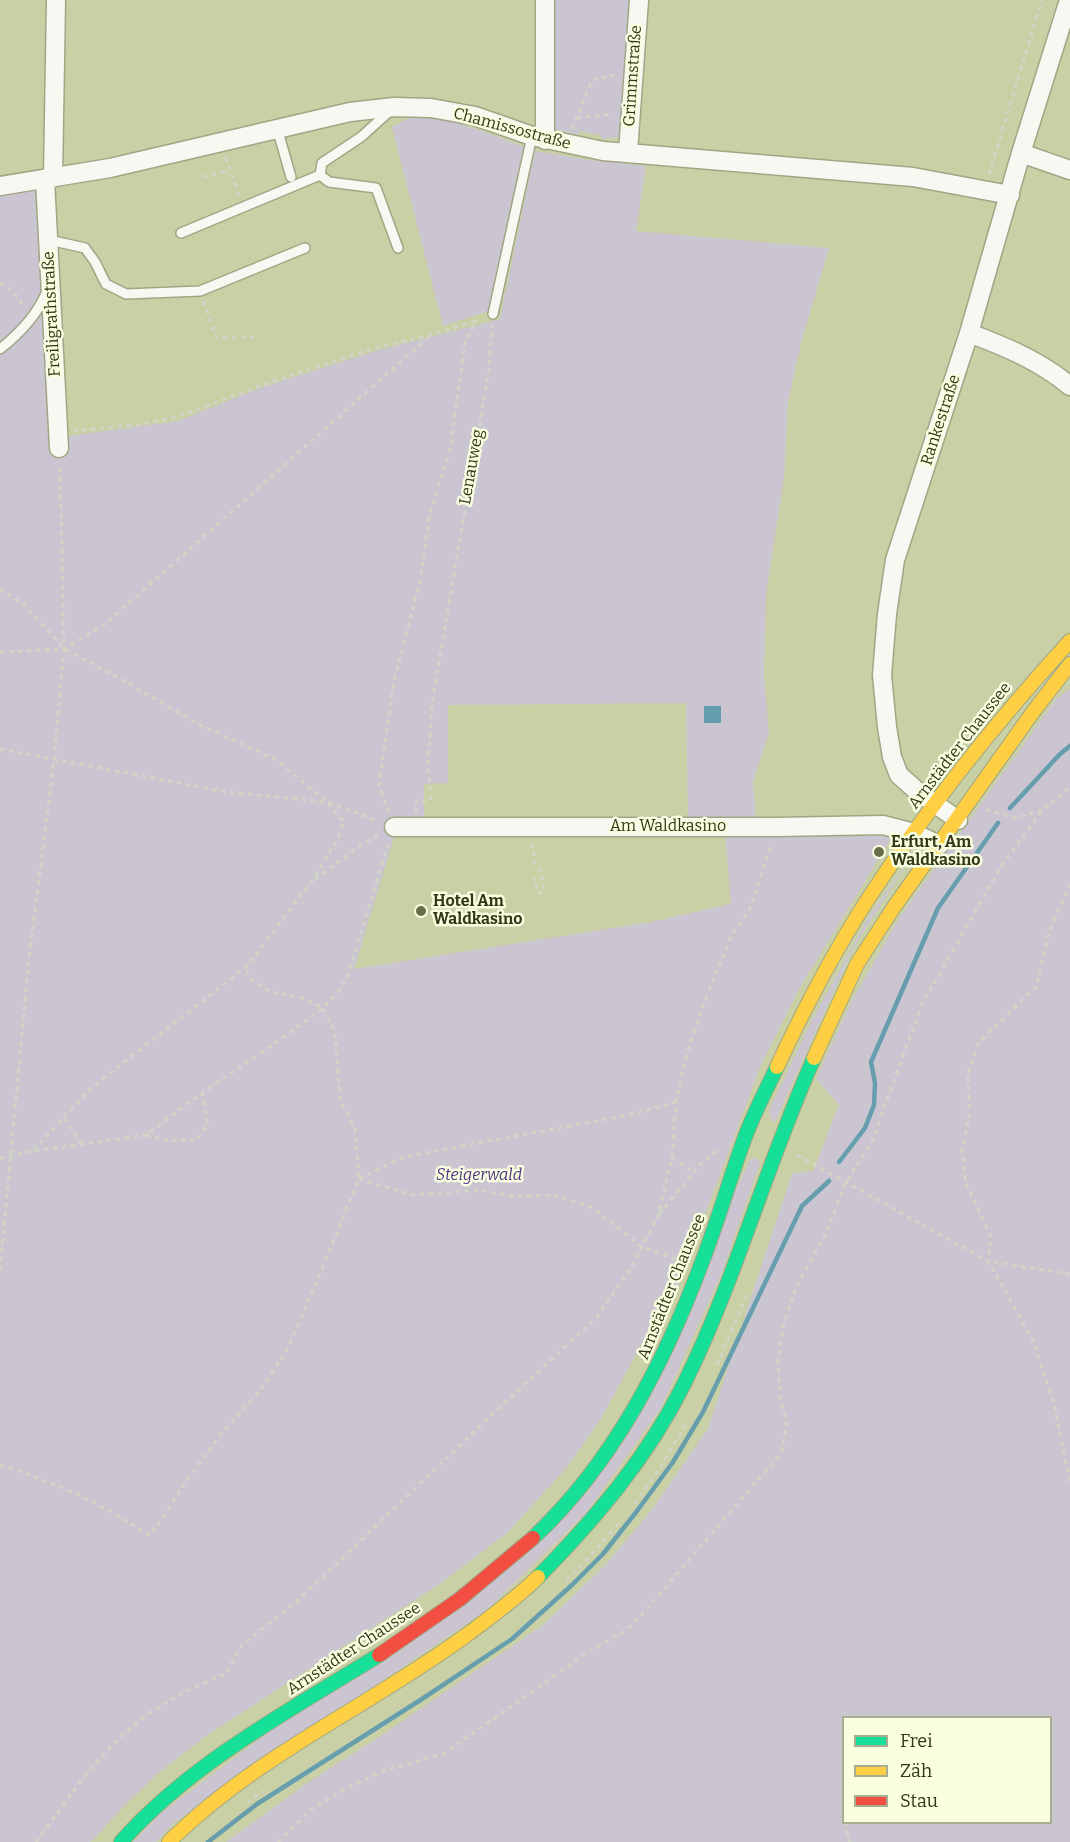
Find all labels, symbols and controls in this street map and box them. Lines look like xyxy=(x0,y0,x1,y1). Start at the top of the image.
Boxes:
street label: Grimmstraße xyxy=(620,25,646,127)
street label: Chamissostraße xyxy=(451,104,573,154)
street label: Freiligrathstraße xyxy=(39,251,65,377)
street label: Rankestraße xyxy=(917,372,965,468)
street label: Lenauweg xyxy=(456,428,488,506)
street label: Arnstädter Chaussee xyxy=(905,679,1015,813)
street label: Am Waldkasino xyxy=(610,817,726,837)
place label: Erfurt, Am Waldkasino xyxy=(891,833,980,871)
marker: Erfurt, Am Waldkasino xyxy=(872,845,886,859)
place label: Hotel Am Waldkasino xyxy=(433,892,522,930)
marker: Hotel Am Waldkasino xyxy=(414,904,428,918)
park label: Steigerwald xyxy=(436,1166,522,1186)
street label: Arnstädter Chaussee xyxy=(634,1211,710,1363)
street label: Arnstädter Chaussee xyxy=(284,1599,424,1699)
legend xyxy=(842,1716,1052,1824)
text: Frei xyxy=(900,1730,933,1752)
text: Zäh xyxy=(900,1760,932,1782)
text: Stau xyxy=(900,1790,938,1812)

